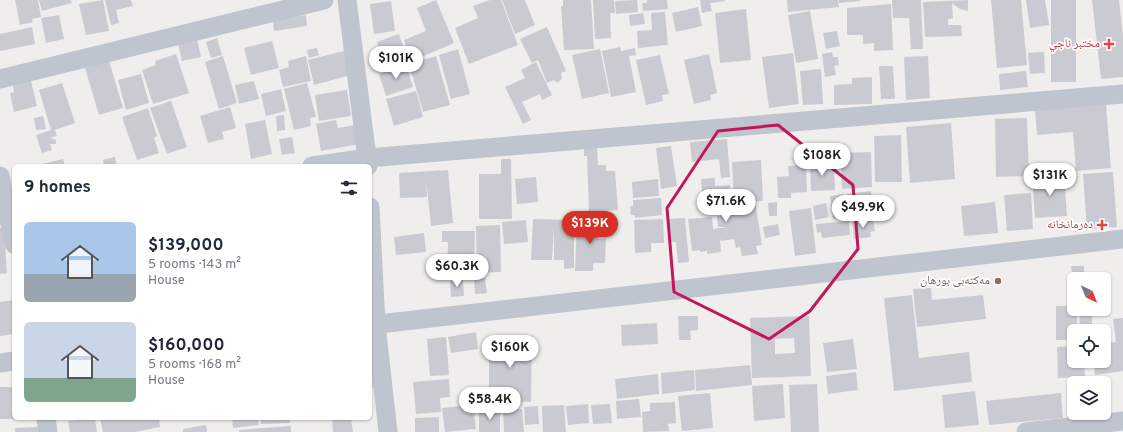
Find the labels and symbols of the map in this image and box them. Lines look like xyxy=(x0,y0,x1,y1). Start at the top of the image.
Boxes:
place label: مختبر ناجي xyxy=(1049,36,1100,53)
marker: مختبر ناجي xyxy=(1103,38,1115,50)
pin: $101K xyxy=(368,46,424,80)
pin: $108K xyxy=(794,143,850,177)
pin: $131K xyxy=(1022,163,1078,197)
pin: $71.6K xyxy=(693,189,759,223)
pin: $49.9K xyxy=(830,195,896,229)
pin: $139K xyxy=(562,211,618,245)
place label: دەرمانخانە xyxy=(1047,217,1093,233)
marker: دەرمانخانە xyxy=(1096,219,1108,231)
pin: $60.3K xyxy=(424,254,490,288)
north arrow xyxy=(1067,272,1111,316)
place label: مەکتەبی بورهان xyxy=(920,273,990,289)
marker: مەکتەبی بورهان xyxy=(993,276,1003,286)
pin: $160K xyxy=(482,335,538,369)
pin: $58.4K xyxy=(457,387,523,421)

